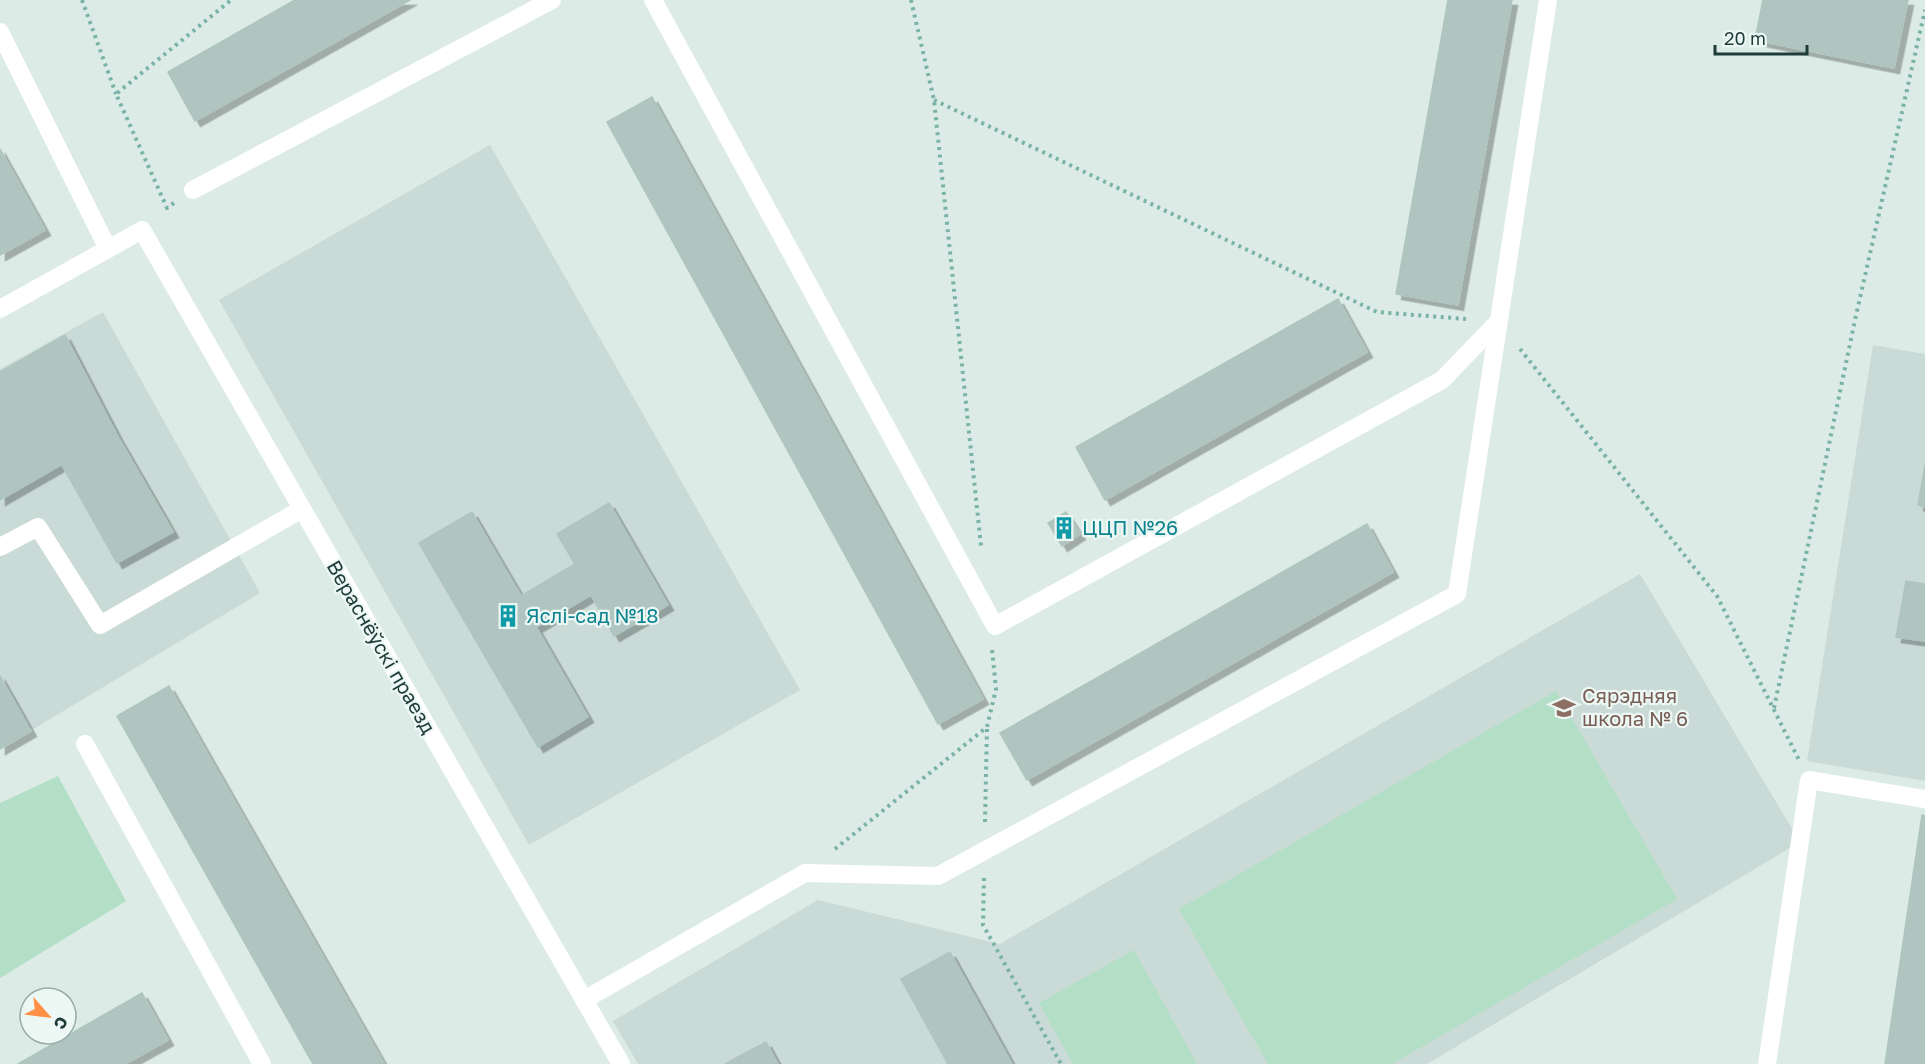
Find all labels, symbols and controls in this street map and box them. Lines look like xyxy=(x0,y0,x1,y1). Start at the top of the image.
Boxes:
scale bar xyxy=(1715,18,1806,56)
text: 20 m xyxy=(1724,27,1766,49)
building icon: ЦЦП №26 xyxy=(1051,515,1077,541)
place label: ЦЦП №26 xyxy=(1082,515,1178,539)
street label: Вераснёўскі праезд xyxy=(322,556,441,737)
building icon: Яслі-сад №18 xyxy=(495,603,521,629)
place label: Яслі-сад №18 xyxy=(526,603,658,627)
place label: Сярэдняя школа № 6 xyxy=(1582,683,1688,730)
school or university icon: Сярэдняя школа № 6 xyxy=(1551,695,1577,721)
north arrow xyxy=(18,986,78,1046)
text: С xyxy=(50,1013,73,1033)

